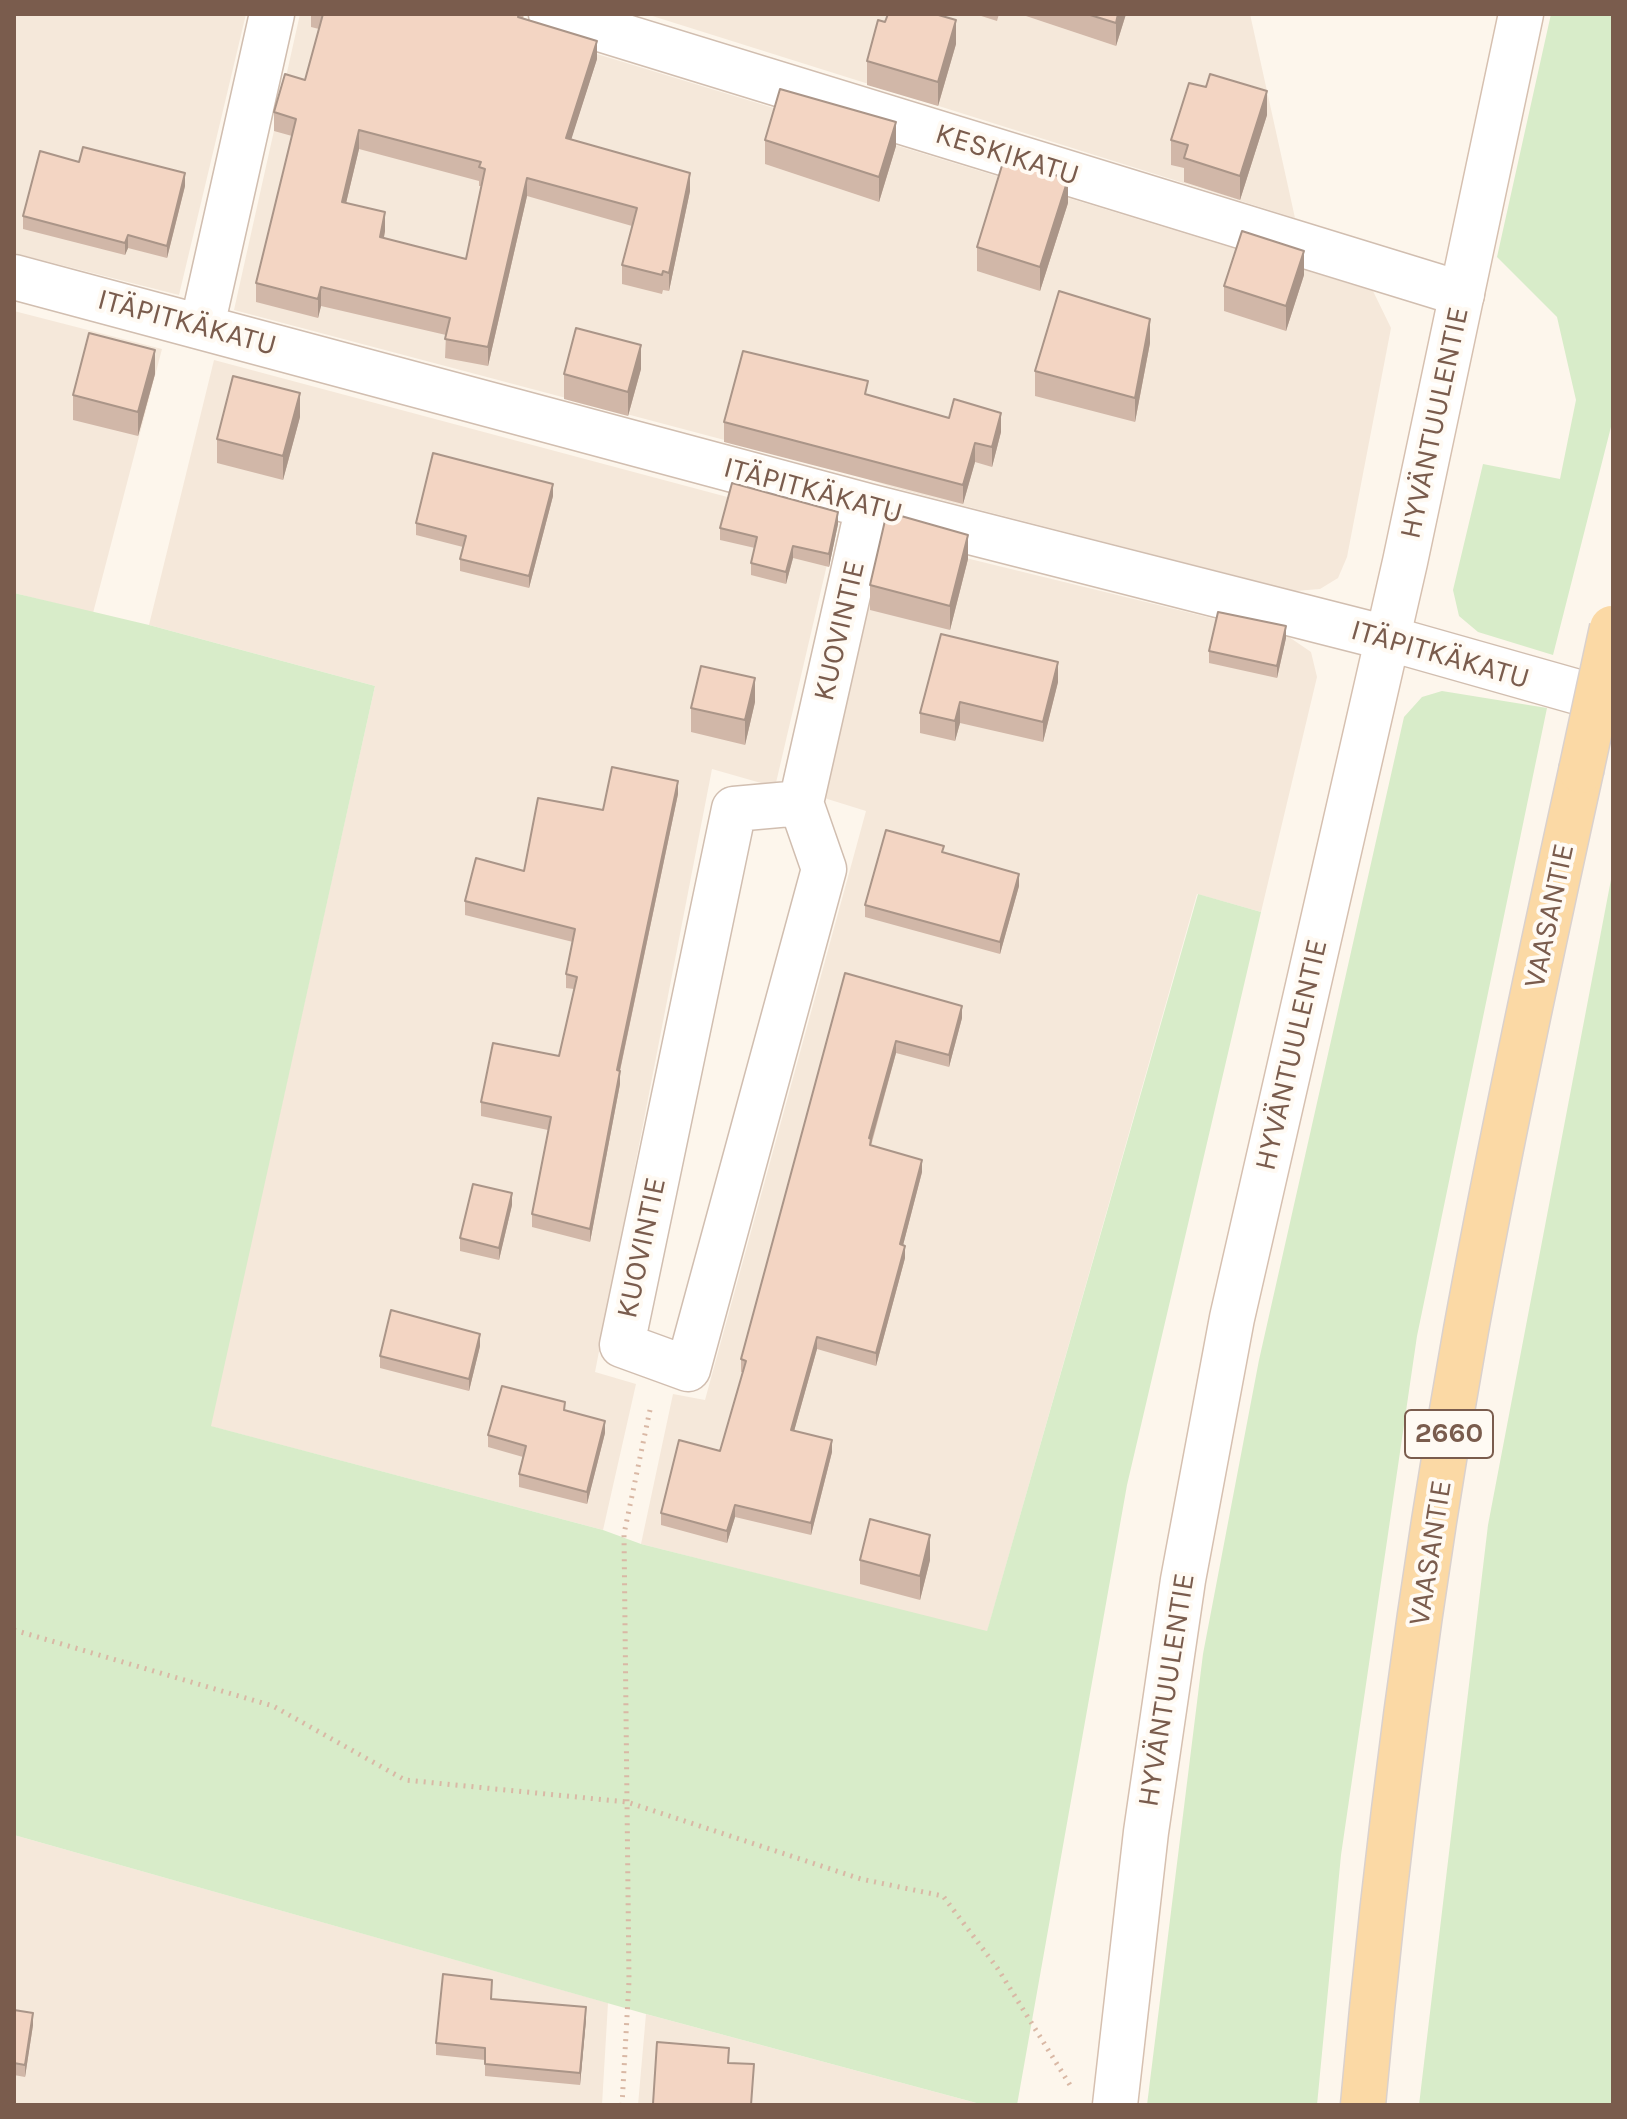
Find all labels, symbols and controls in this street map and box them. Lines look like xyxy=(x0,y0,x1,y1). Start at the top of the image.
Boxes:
street label: KESKIKATU xyxy=(931,116,1083,194)
street label: ITÄPITKÄKATU xyxy=(94,282,280,364)
street label: HYVÄNTUULENTIE xyxy=(1393,304,1477,542)
street label: ITÄPITKÄKATU xyxy=(720,450,906,532)
street label: KUOVINTIE xyxy=(806,557,874,705)
street label: ITÄPITKÄKATU xyxy=(1347,612,1533,698)
street label: VAASANTIE xyxy=(1517,841,1583,991)
street label: HYVÄNTUULENTIE xyxy=(1248,936,1336,1174)
street label: KUOVINTIE xyxy=(610,1174,674,1322)
road number: 2660 xyxy=(1405,1410,1493,1458)
street label: VAASANTIE xyxy=(1402,1478,1460,1628)
street label: HYVÄNTUULENTIE xyxy=(1131,1571,1203,1809)

